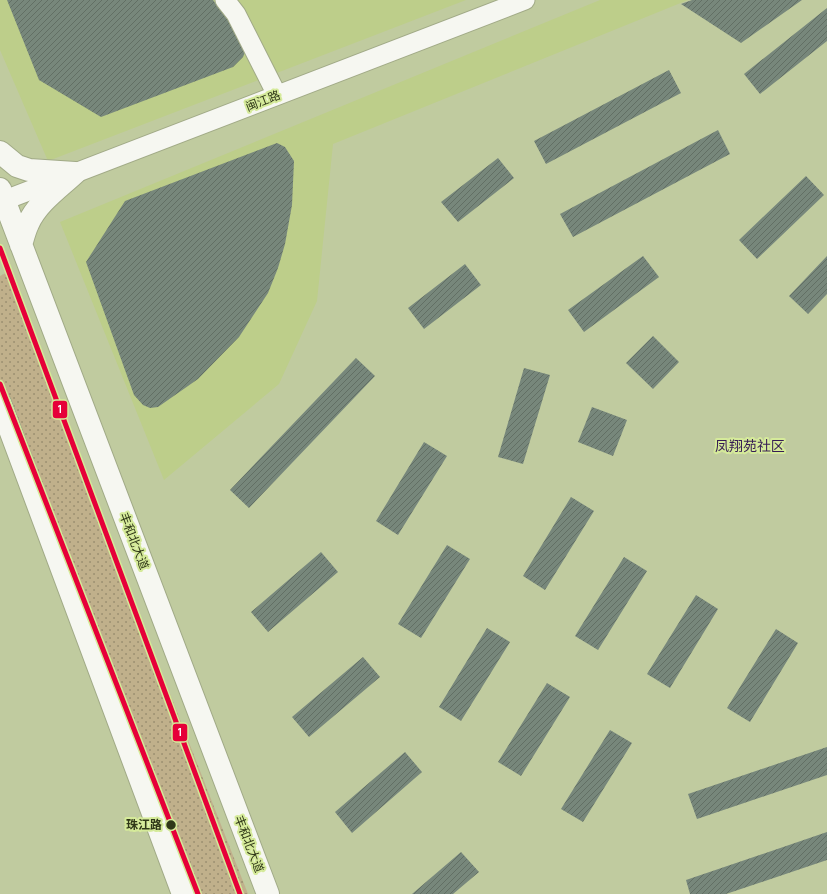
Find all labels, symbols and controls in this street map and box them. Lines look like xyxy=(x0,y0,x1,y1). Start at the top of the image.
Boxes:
street label: 闽江路 xyxy=(243,86,283,115)
line badge: 1 xyxy=(52,400,68,419)
text: 1 xyxy=(58,401,62,416)
district label: 凤翔苑社区 xyxy=(715,436,785,455)
street label: 丰和北大道 xyxy=(116,510,153,572)
line badge: 1 xyxy=(172,723,188,742)
text: 1 xyxy=(178,724,182,739)
street label: 丰和北大道 xyxy=(231,813,268,875)
place label: 珠江路 xyxy=(126,816,162,833)
marker: 珠江路 xyxy=(164,818,178,832)

